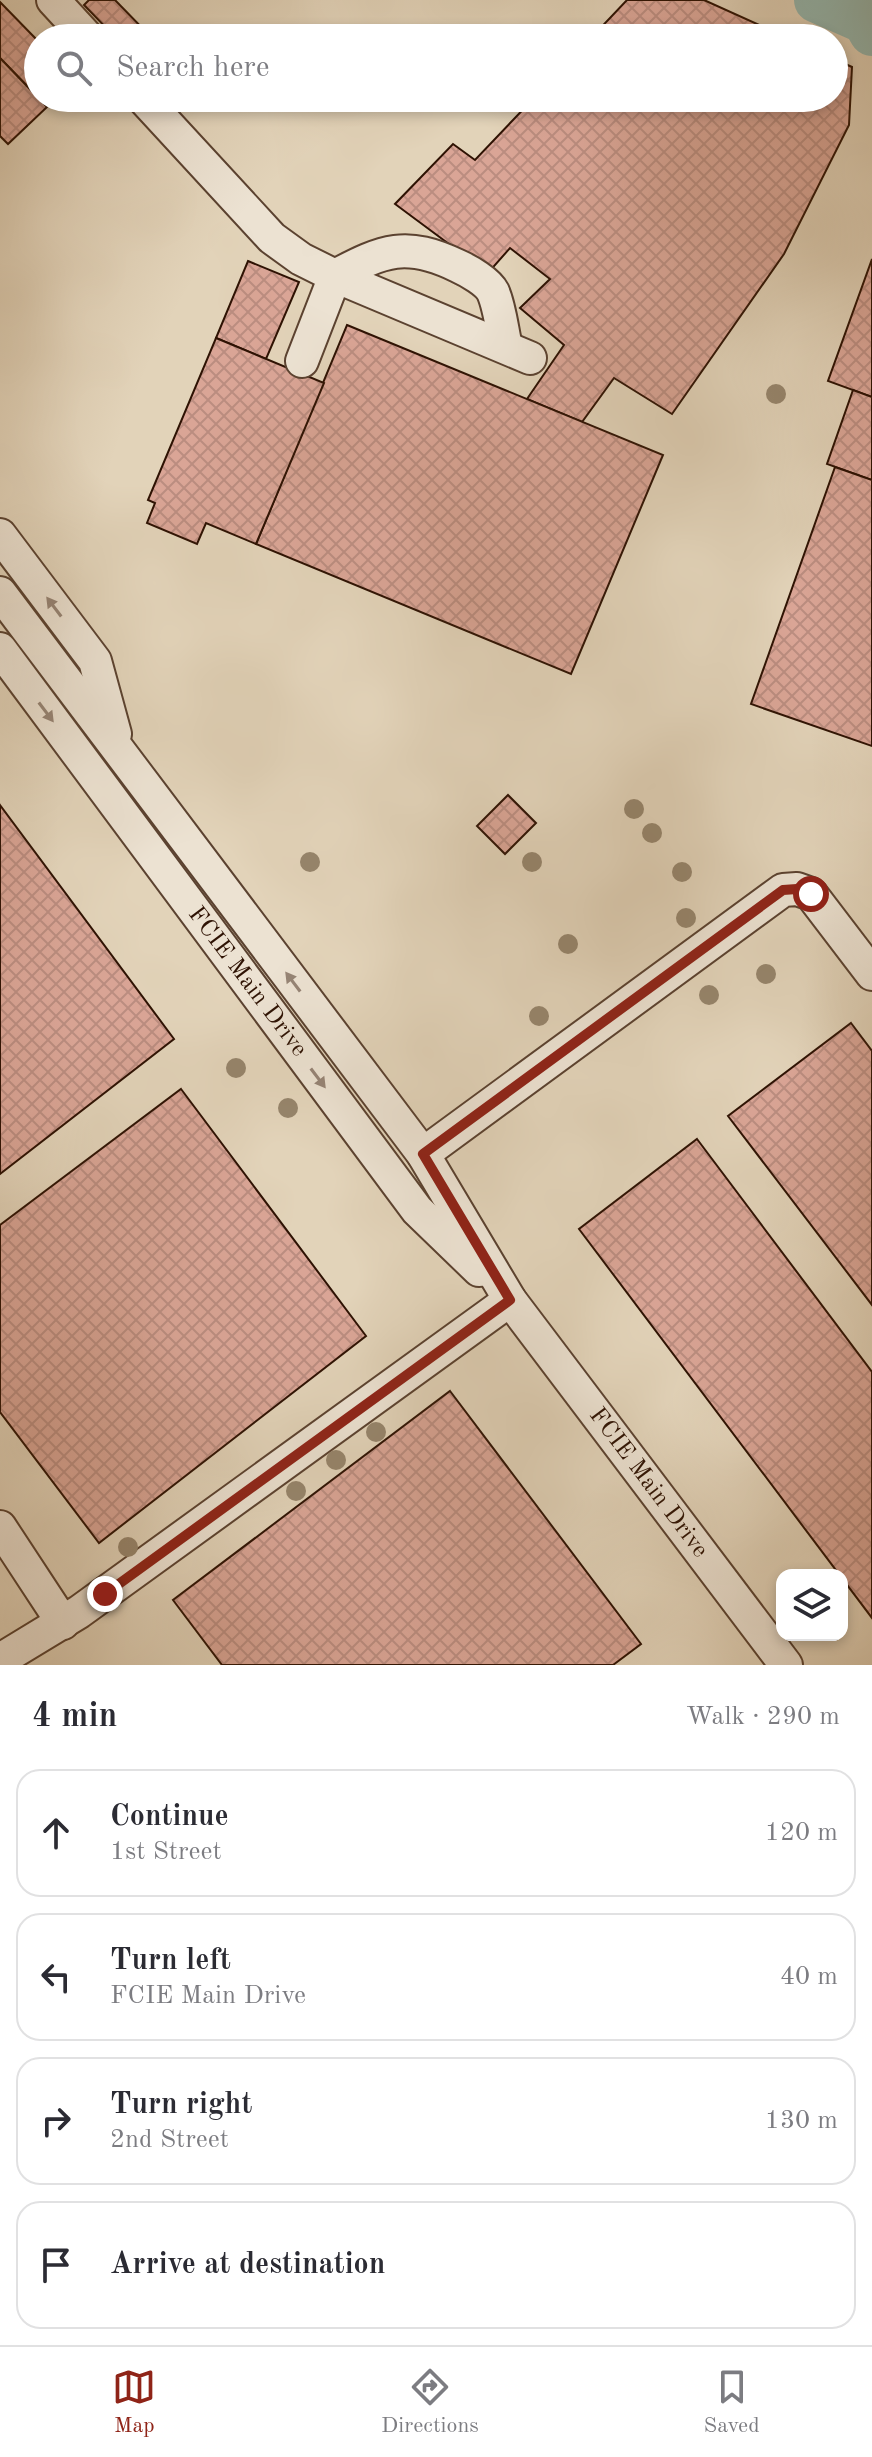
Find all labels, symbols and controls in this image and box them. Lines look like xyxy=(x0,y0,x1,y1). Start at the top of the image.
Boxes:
search box xyxy=(24,24,848,112)
icon: search xyxy=(52,46,96,90)
text: Search here xyxy=(116,53,270,83)
one-way arrow xyxy=(47,597,63,618)
one-way arrow xyxy=(38,701,54,722)
route start xyxy=(793,876,829,912)
street label: FCIE Main Drive xyxy=(183,903,311,1061)
one-way arrow xyxy=(286,971,302,992)
one-way arrow xyxy=(310,1067,326,1088)
street label: FCIE Main Drive xyxy=(584,1404,712,1562)
map controls xyxy=(776,1569,848,1641)
button: layers xyxy=(776,1569,848,1641)
route end xyxy=(87,1576,123,1612)
text: 4 min xyxy=(32,1700,117,1734)
text: Walk · 290 m xyxy=(686,1704,840,1730)
text: Continue xyxy=(110,1802,229,1832)
icon: ahead xyxy=(34,1811,78,1855)
text: 120 m xyxy=(765,1820,838,1846)
text: 1st Street xyxy=(110,1839,222,1865)
text: Turn left xyxy=(110,1946,231,1976)
icon: left xyxy=(34,1955,78,1999)
text: 40 m xyxy=(780,1964,838,1990)
text: FCIE Main Drive xyxy=(110,1983,306,2009)
text: Turn right xyxy=(110,2090,252,2120)
icon: right xyxy=(34,2099,78,2143)
text: 130 m xyxy=(765,2108,838,2134)
text: 2nd Street xyxy=(110,2127,229,2153)
icon: arrive xyxy=(34,2243,78,2287)
text: Arrive at destination xyxy=(110,2250,385,2280)
tab: Map xyxy=(112,2365,156,2440)
tab: Directions xyxy=(381,2365,479,2440)
tab: Saved xyxy=(704,2365,760,2440)

